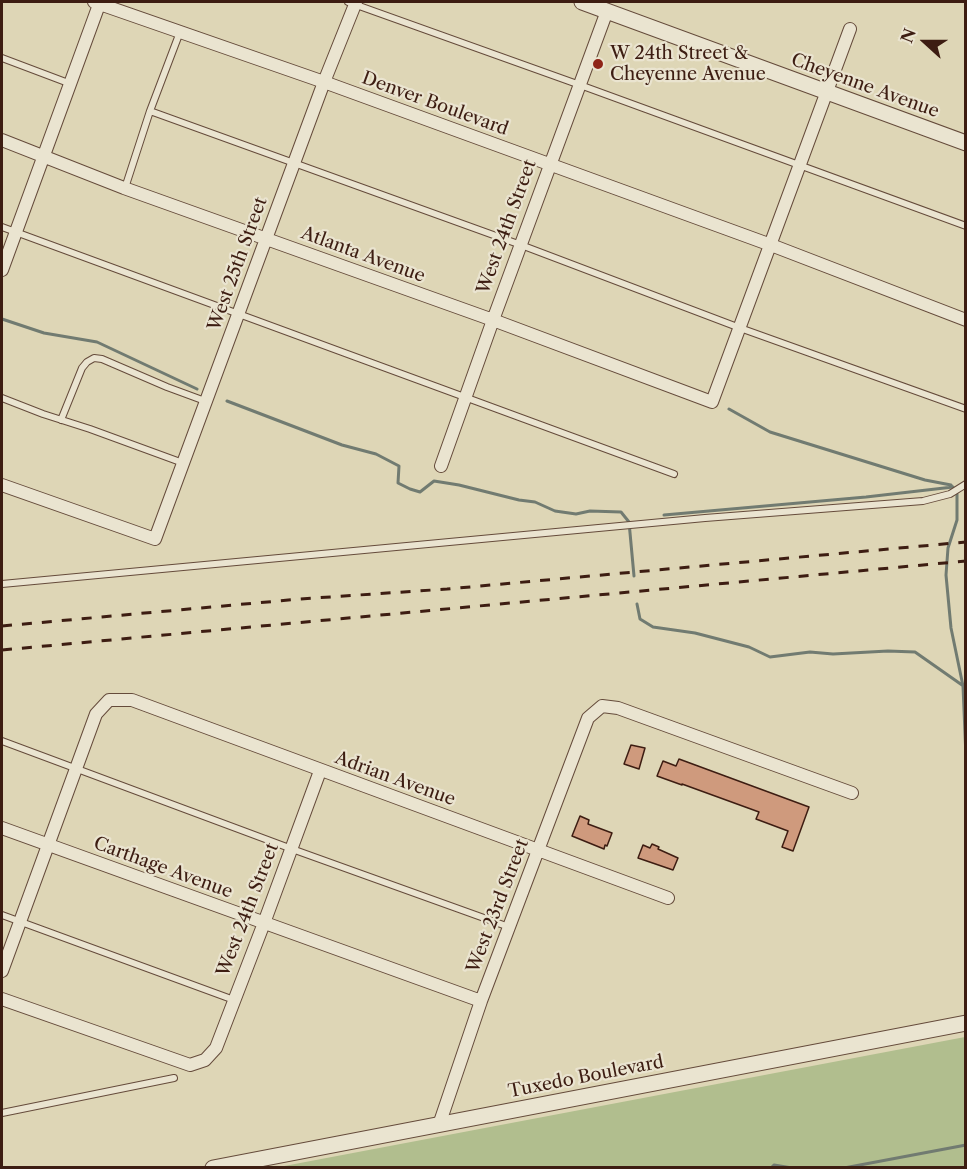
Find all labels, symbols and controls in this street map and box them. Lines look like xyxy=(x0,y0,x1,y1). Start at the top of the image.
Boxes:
north arrow xyxy=(895,12,955,72)
text: N xyxy=(896,25,920,46)
place label: W 24th Street & Cheyenne Avenue xyxy=(610,43,766,86)
street label: Cheyenne Avenue xyxy=(788,49,942,123)
marker: W 24th Street & Cheyenne Avenue xyxy=(591,57,605,71)
street label: Denver Boulevard xyxy=(359,68,511,140)
street label: West 24th Street xyxy=(473,157,541,297)
street label: West 25th Street xyxy=(204,194,272,334)
street label: Atlanta Avenue xyxy=(298,223,428,287)
street label: Adrian Avenue xyxy=(332,747,458,811)
street label: Carthage Avenue xyxy=(91,833,235,903)
street label: West 23rd Street xyxy=(463,836,533,976)
street label: West 24th Street xyxy=(213,840,283,980)
street label: Tuxedo Boulevard xyxy=(507,1051,665,1103)

